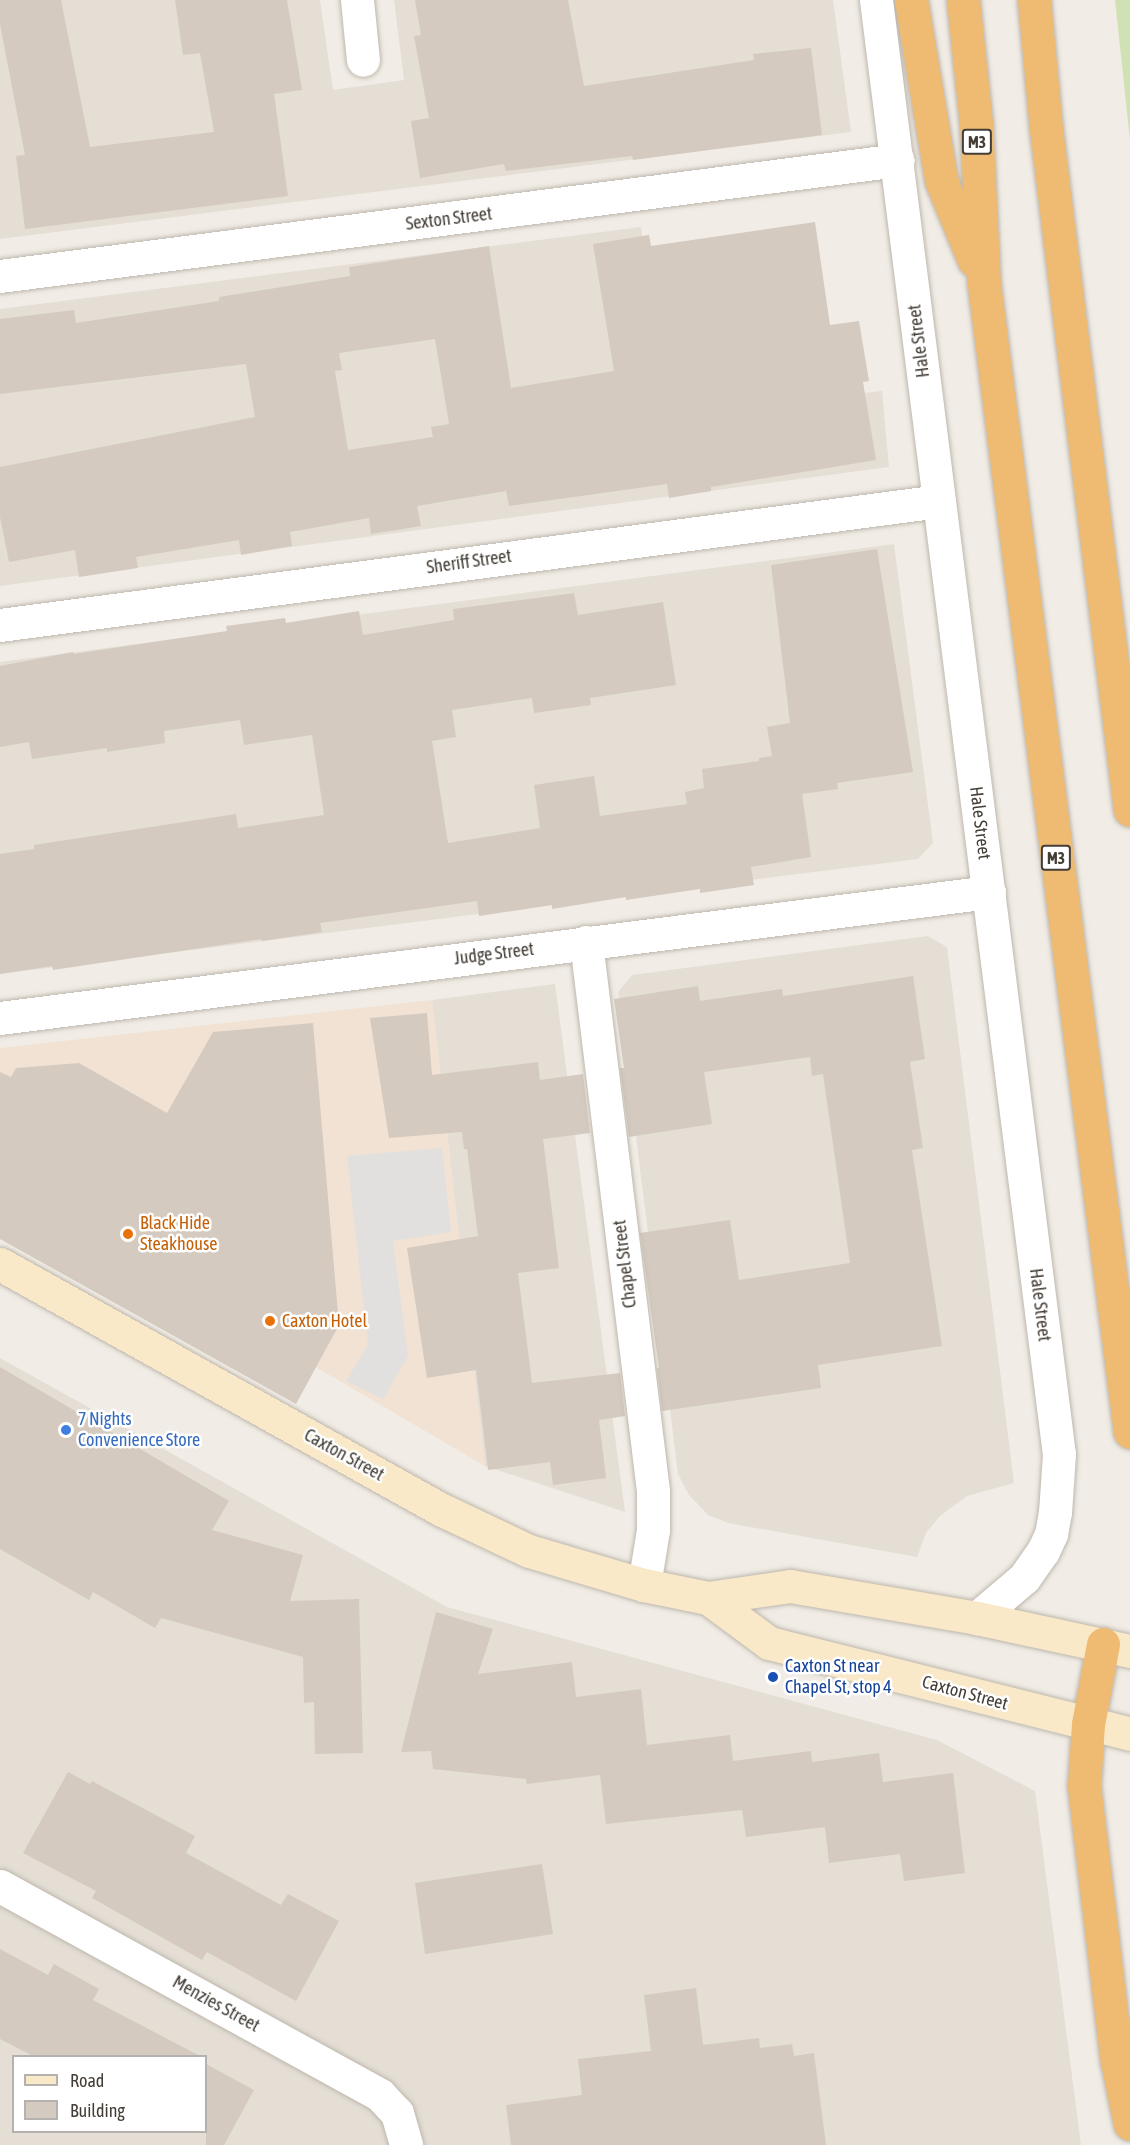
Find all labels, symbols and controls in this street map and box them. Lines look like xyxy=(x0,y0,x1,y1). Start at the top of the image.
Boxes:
road number: M3 xyxy=(960,129,994,155)
street label: Sexton Street xyxy=(405,203,493,235)
street label: Hale Street xyxy=(904,303,934,379)
street label: Sheriff Street xyxy=(425,545,513,579)
street label: Hale Street xyxy=(965,785,995,861)
road number: M3 xyxy=(1040,845,1072,871)
street label: Judge Street xyxy=(453,938,535,970)
place label: Black Hide Steakhouse xyxy=(140,1213,217,1256)
street label: Chapel Street xyxy=(609,1219,641,1309)
marker: Black Hide Steakhouse xyxy=(121,1227,135,1241)
street label: Hale Street xyxy=(1025,1267,1055,1343)
place label: Caxton Hotel xyxy=(282,1310,367,1332)
marker: Caxton Hotel xyxy=(263,1314,277,1328)
place label: 7 Nights Convenience Store xyxy=(78,1409,200,1452)
marker: 7 Nights Convenience Store xyxy=(59,1423,73,1437)
street label: Caxton Street xyxy=(300,1424,388,1486)
place label: Caxton St near Chapel St, stop 4 xyxy=(785,1656,892,1698)
marker: Caxton St near Chapel St, stop 4 xyxy=(766,1670,780,1684)
street label: Caxton Street xyxy=(920,1671,1010,1715)
street label: Menzies Street xyxy=(169,1971,263,2037)
legend xyxy=(12,2055,207,2133)
text: Road xyxy=(70,2070,104,2091)
text: Building xyxy=(70,2100,125,2121)

